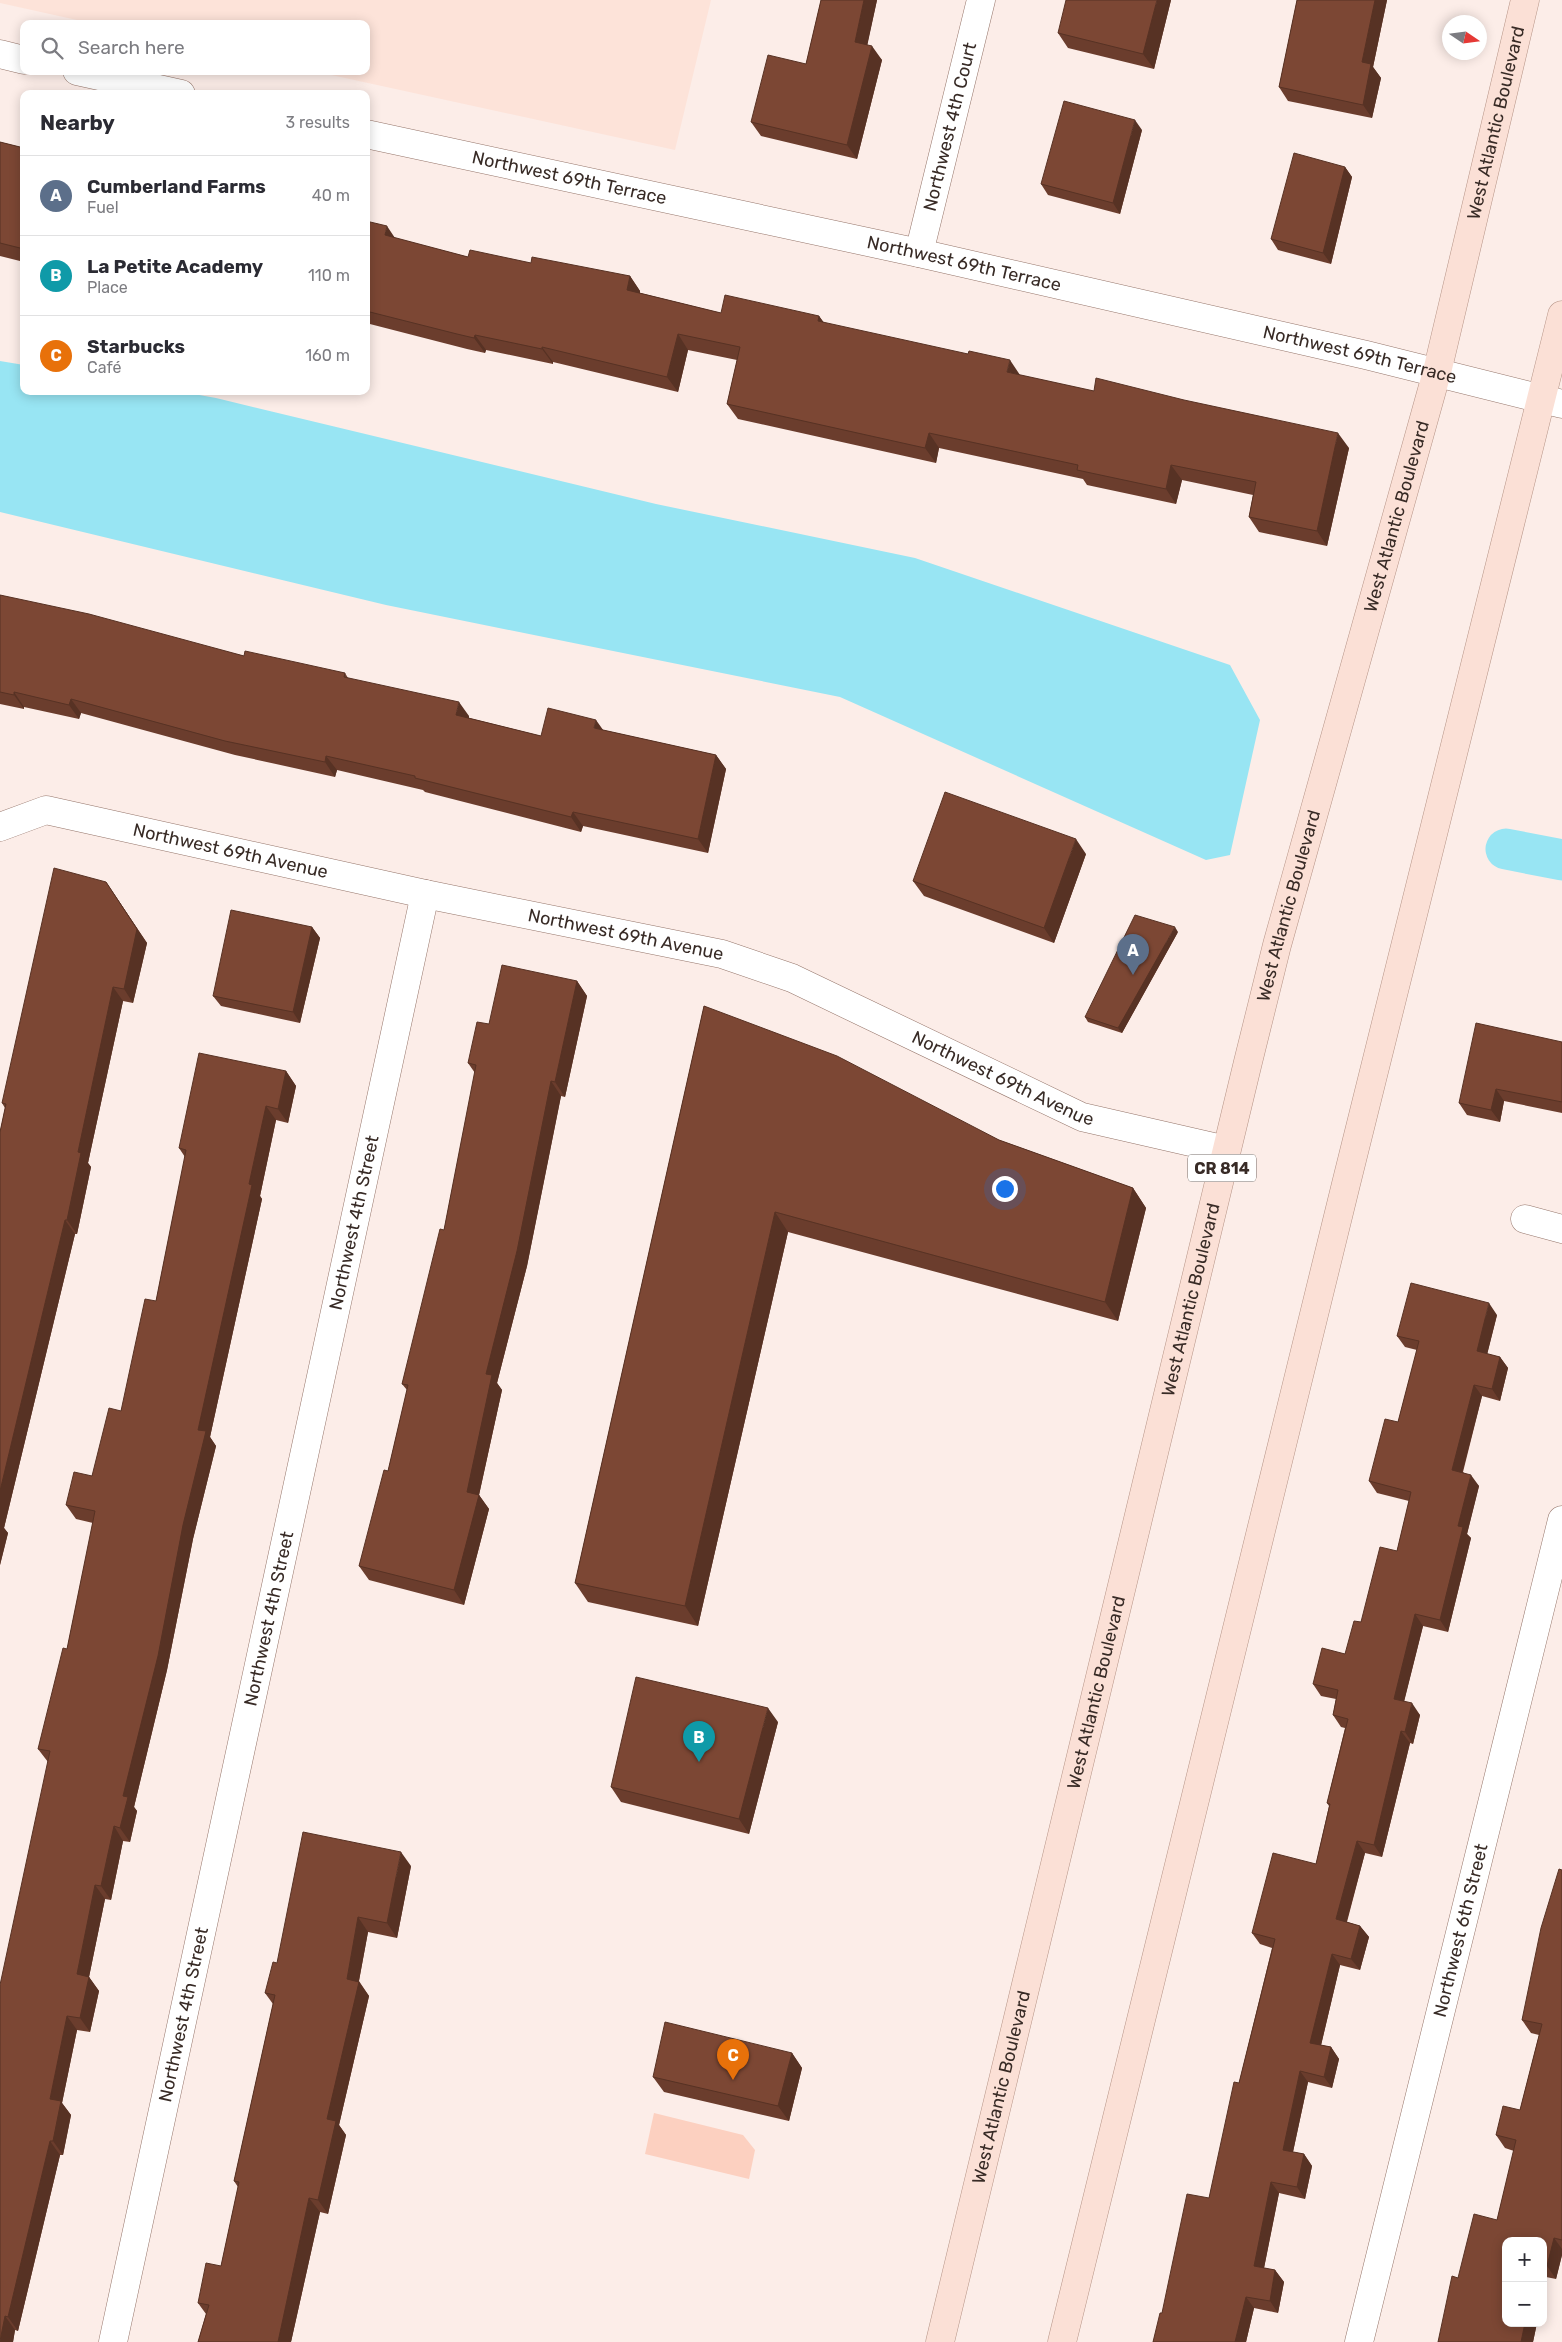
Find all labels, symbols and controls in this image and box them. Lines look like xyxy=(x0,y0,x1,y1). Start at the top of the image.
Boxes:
north arrow xyxy=(1442,15,1487,60)
search box xyxy=(20,20,370,75)
street label: West Atlantic Boulevard xyxy=(1462,24,1529,222)
icon: search xyxy=(38,34,66,62)
text: Search here xyxy=(78,36,185,59)
street label: Northwest 4th Court xyxy=(919,40,981,213)
text: Nearby xyxy=(40,110,115,135)
text: 3 results xyxy=(285,113,350,132)
street label: Northwest 69th Terrace xyxy=(470,146,669,209)
text: Cumberland Farms xyxy=(87,175,266,198)
text: A xyxy=(50,186,62,205)
text: 40 m xyxy=(312,186,350,205)
text: Fuel xyxy=(87,198,119,217)
street label: Northwest 69th Terrace xyxy=(865,231,1063,296)
text: La Petite Academy xyxy=(87,255,263,278)
text: B xyxy=(50,266,62,285)
text: 110 m xyxy=(308,266,350,285)
text: Place xyxy=(87,278,128,297)
street label: Northwest 69th Terrace xyxy=(1261,321,1459,388)
text: Starbucks xyxy=(87,335,185,358)
text: C xyxy=(50,346,62,365)
text: 160 m xyxy=(305,346,350,365)
text: Café xyxy=(87,358,121,377)
street label: West Atlantic Boulevard xyxy=(1359,418,1434,615)
street label: West Atlantic Boulevard xyxy=(1252,807,1325,1004)
street label: Northwest 69th Avenue xyxy=(131,819,330,883)
street label: Northwest 69th Avenue xyxy=(526,904,725,965)
pin: A xyxy=(1117,934,1149,975)
street label: Northwest 69th Avenue xyxy=(908,1026,1096,1130)
street label: Northwest 4th Street xyxy=(325,1133,384,1312)
road number: CR 814 xyxy=(1188,1154,1256,1182)
your location xyxy=(992,1176,1018,1202)
street label: West Atlantic Boulevard xyxy=(1157,1201,1225,1399)
street label: Northwest 4th Street xyxy=(239,1529,298,1708)
street label: West Atlantic Boulevard xyxy=(1062,1594,1130,1791)
pin: B xyxy=(683,1721,715,1762)
street label: Northwest 6th Street xyxy=(1429,1841,1493,2019)
street label: Northwest 4th Street xyxy=(154,1925,213,2104)
street label: West Atlantic Boulevard xyxy=(967,1988,1035,2186)
pin: C xyxy=(717,2039,749,2080)
map controls xyxy=(1502,2237,1547,2327)
button: + xyxy=(1502,2237,1547,2282)
button: − xyxy=(1502,2282,1547,2327)

